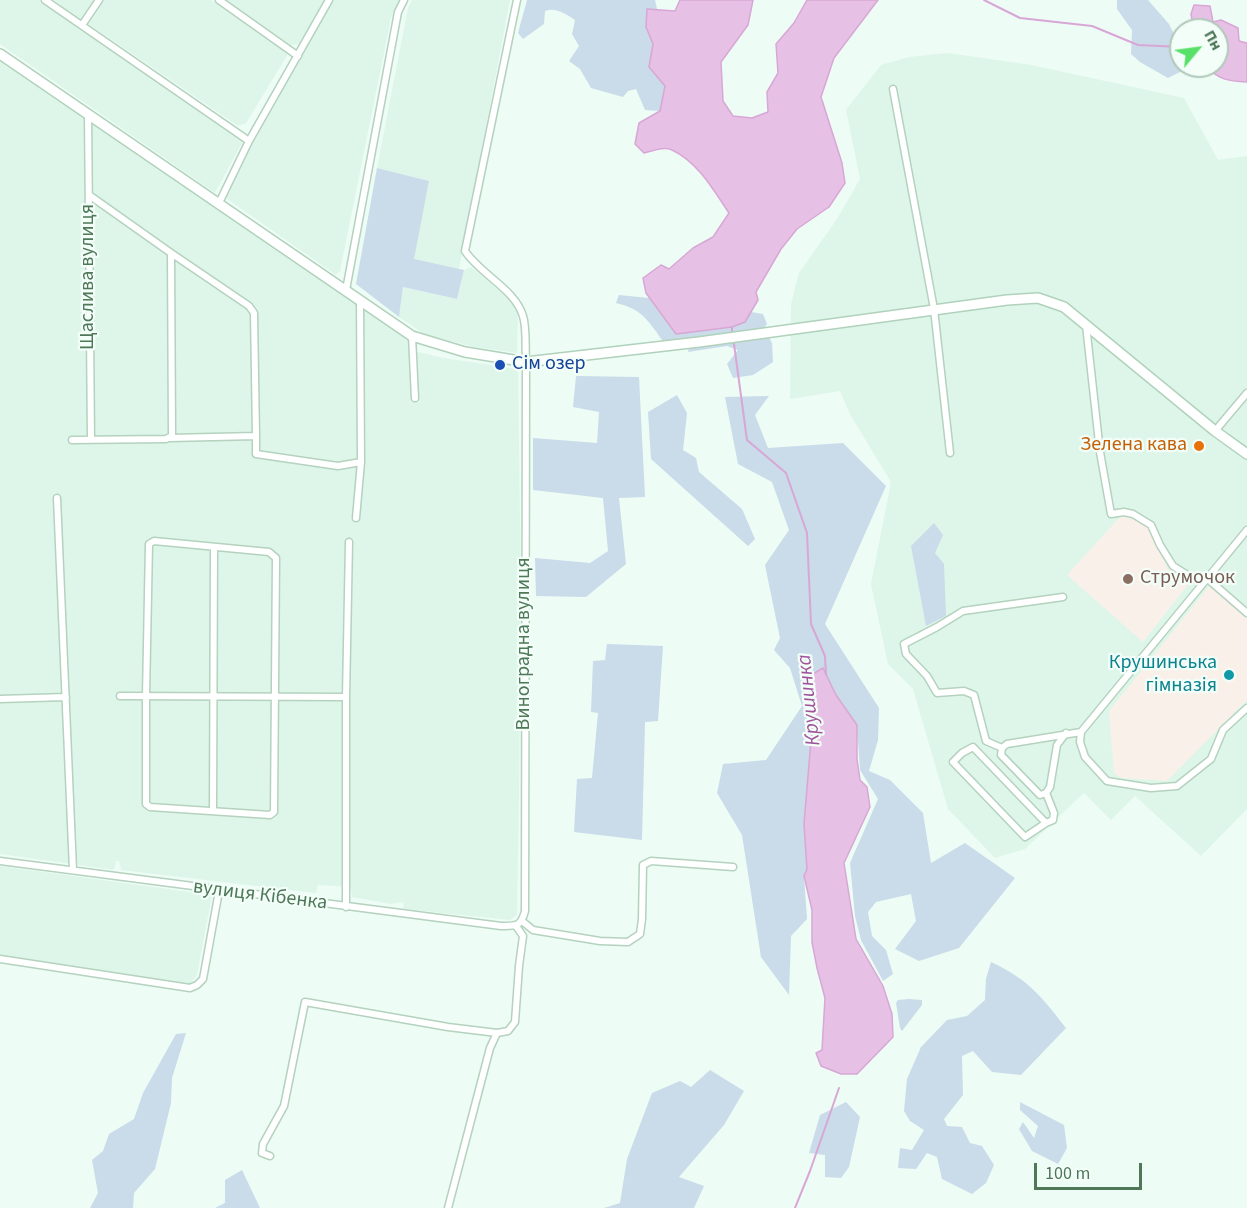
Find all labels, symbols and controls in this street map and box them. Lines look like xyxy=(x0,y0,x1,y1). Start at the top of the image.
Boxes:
north arrow xyxy=(1169,18,1229,78)
text: Пн xyxy=(1199,26,1227,54)
street label: Щаслива вулиця xyxy=(77,204,101,350)
place label: Сім озер xyxy=(512,353,586,377)
marker: Сім озер xyxy=(493,358,507,372)
place label: Зелена кава xyxy=(1080,434,1187,458)
marker: Зелена кава xyxy=(1192,439,1206,453)
street label: Виноградна вулиця xyxy=(513,558,537,730)
place label: Струмочок xyxy=(1140,567,1235,591)
marker: Струмочок xyxy=(1121,572,1135,586)
place label: Крушинська гімназія xyxy=(1109,652,1217,699)
water label: Крушинка xyxy=(793,653,827,747)
marker: Крушинська гімназія xyxy=(1222,668,1236,682)
street label: вулиця Кібенка xyxy=(192,876,328,916)
scale bar xyxy=(1037,1151,1145,1189)
text: 100 m xyxy=(1045,1161,1090,1186)

